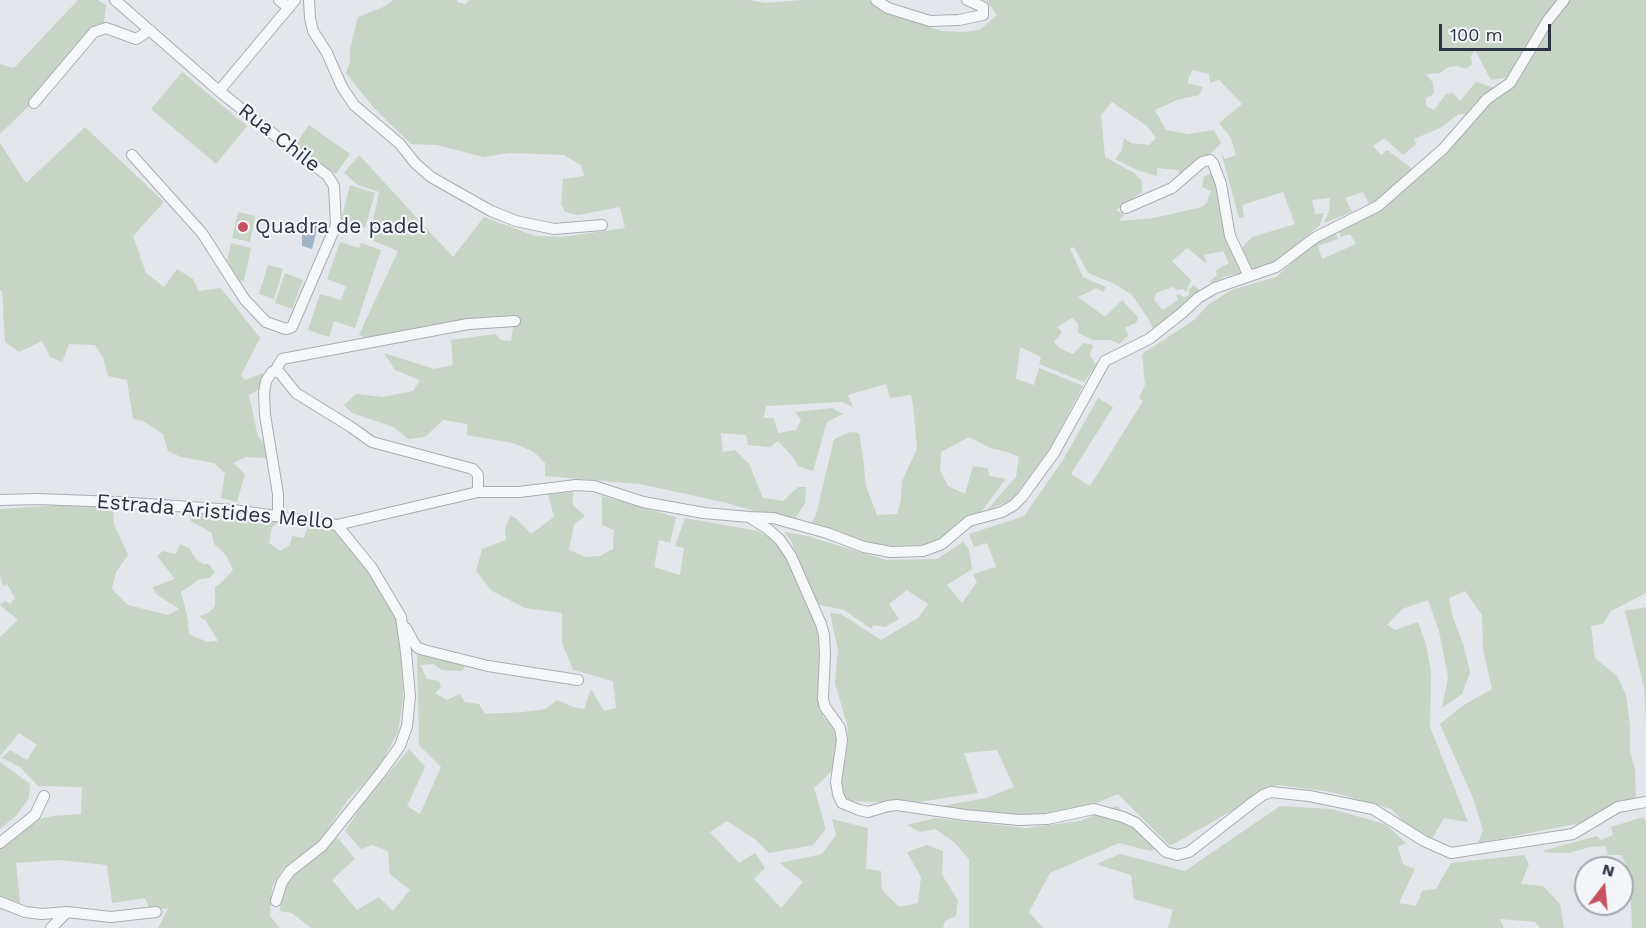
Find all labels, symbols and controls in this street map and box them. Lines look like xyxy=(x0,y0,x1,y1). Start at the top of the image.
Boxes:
scale bar xyxy=(1442,12,1554,50)
text: 100 m xyxy=(1450,24,1503,45)
street label: Rua Chile xyxy=(233,98,325,178)
place label: Quadra de padel xyxy=(255,214,425,240)
marker: Quadra de padel xyxy=(236,220,250,234)
street label: Estrada Aristides Mello xyxy=(95,489,335,535)
north arrow xyxy=(1574,856,1634,916)
text: N xyxy=(1600,859,1617,881)

